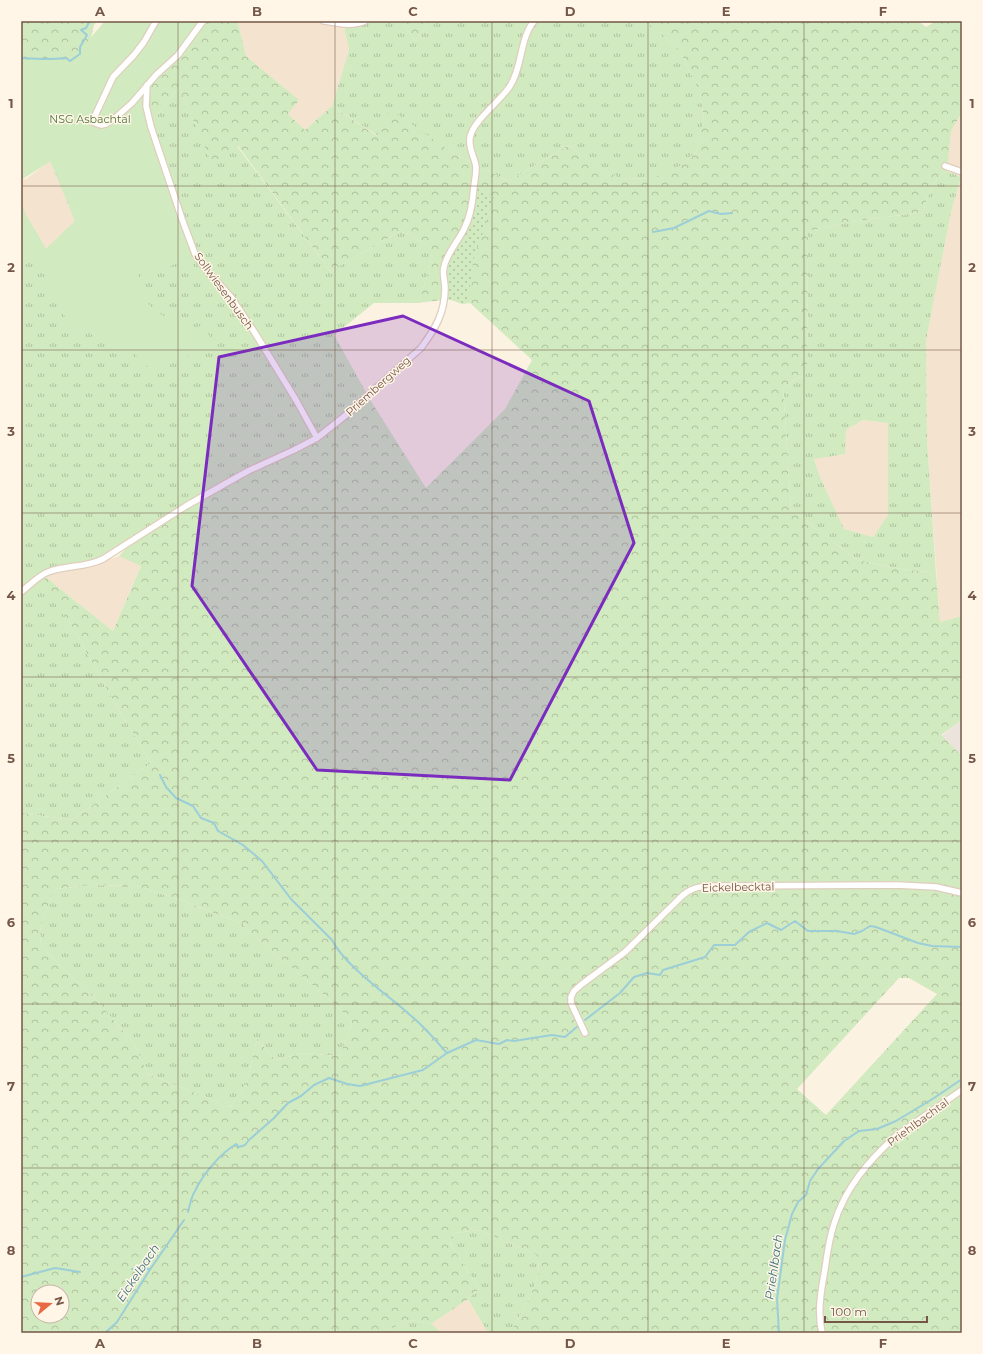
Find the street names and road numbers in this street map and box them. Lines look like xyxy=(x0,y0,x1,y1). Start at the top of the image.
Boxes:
street label: Sollwiesenbusch xyxy=(191,250,257,332)
street label: Priembergweg xyxy=(343,353,413,419)
street label: Eickelbecktal xyxy=(701,879,775,895)
street label: Priehlbachtal xyxy=(884,1095,952,1149)

